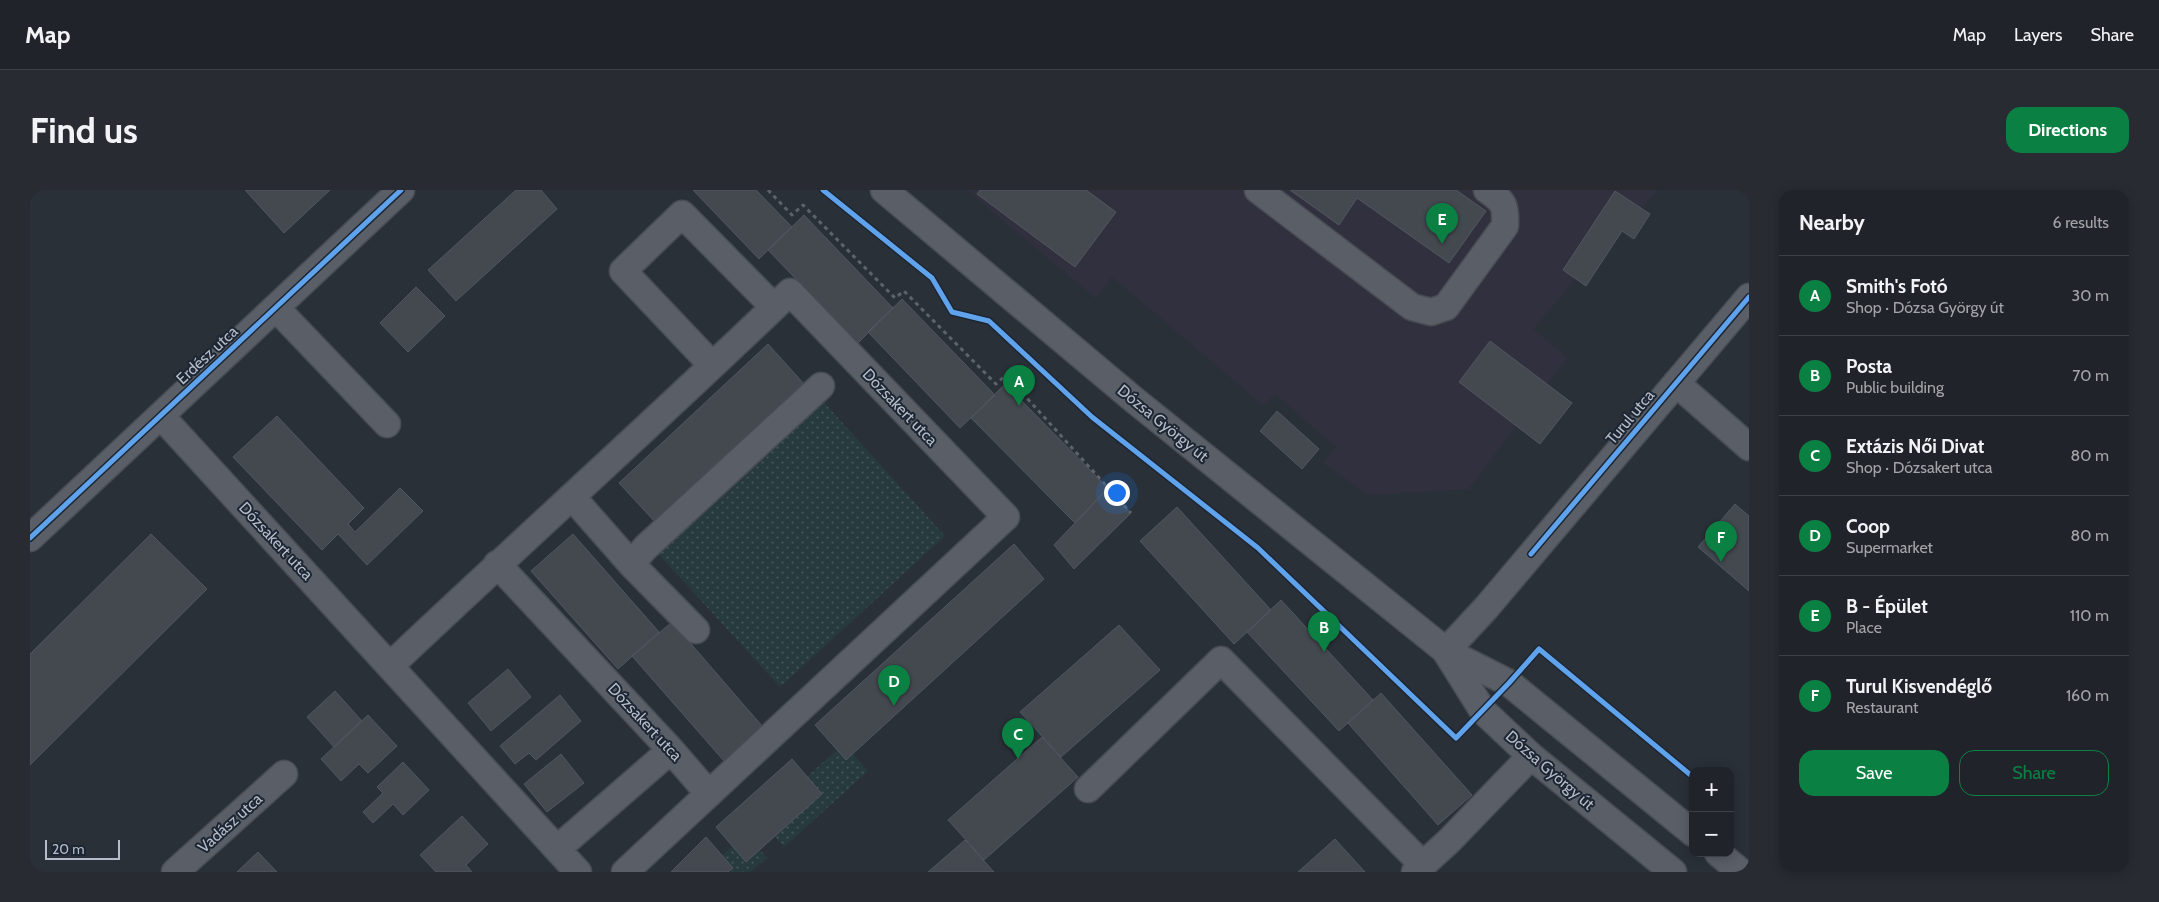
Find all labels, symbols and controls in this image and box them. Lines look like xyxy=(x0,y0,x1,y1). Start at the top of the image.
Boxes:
text: Map xyxy=(25,20,71,49)
text: Map xyxy=(1953,24,1986,46)
text: Layers xyxy=(2014,24,2063,46)
text: Share xyxy=(2091,24,2134,46)
button: Directions xyxy=(2006,107,2129,153)
text: Find us xyxy=(30,109,138,152)
pin: E xyxy=(1426,203,1458,244)
text: Nearby xyxy=(1799,210,1865,235)
text: 6 results xyxy=(2053,213,2109,232)
text: Smith's Fotó xyxy=(1846,275,1948,298)
text: A xyxy=(1810,286,1820,305)
text: 30 m xyxy=(2072,286,2109,305)
text: Shop · Dózsa György út xyxy=(1846,298,2004,317)
street label: Erdész utca xyxy=(172,322,242,388)
text: Posta xyxy=(1846,355,1892,378)
street label: Dózsakert utca xyxy=(859,365,942,450)
pin: A xyxy=(1003,365,1035,406)
text: B xyxy=(1810,366,1820,385)
text: 70 m xyxy=(2072,366,2109,385)
text: Public building xyxy=(1846,378,1944,397)
street label: Dózsa György út xyxy=(1114,381,1213,466)
street label: Turul utca xyxy=(1602,386,1658,448)
text: Extázis Női Divat xyxy=(1846,435,1984,458)
text: C xyxy=(1810,446,1820,465)
text: 80 m xyxy=(2071,446,2109,465)
text: Shop · Dózsakert utca xyxy=(1846,458,1992,477)
your location xyxy=(1104,480,1130,506)
street label: Dózsakert utca xyxy=(235,498,317,584)
text: Coop xyxy=(1846,515,1890,538)
pin: F xyxy=(1705,521,1737,562)
text: D xyxy=(1809,526,1821,545)
text: 80 m xyxy=(2071,526,2109,545)
text: Supermarket xyxy=(1846,538,1933,557)
text: B - Épület xyxy=(1846,595,1928,618)
text: E xyxy=(1810,606,1820,625)
text: 110 m xyxy=(2070,606,2109,625)
pin: B xyxy=(1308,611,1340,652)
text: Place xyxy=(1846,618,1882,637)
pin: D xyxy=(878,665,910,706)
text: Turul Kisvendéglő xyxy=(1846,675,1992,698)
street label: Dózsakert utca xyxy=(604,679,686,765)
text: F xyxy=(1811,686,1819,705)
text: 160 m xyxy=(2066,686,2109,705)
text: Restaurant xyxy=(1846,698,1918,717)
pin: C xyxy=(1002,718,1034,759)
street label: Dózsa György út xyxy=(1502,726,1599,814)
button: Save xyxy=(1799,750,1949,796)
button: Share xyxy=(1959,750,2109,796)
map controls xyxy=(1689,767,1734,857)
button: + xyxy=(1689,767,1734,812)
street label: Vadász utca xyxy=(194,789,266,857)
button: − xyxy=(1689,812,1734,857)
scale bar xyxy=(45,837,120,860)
text: 20 m xyxy=(52,840,85,858)

